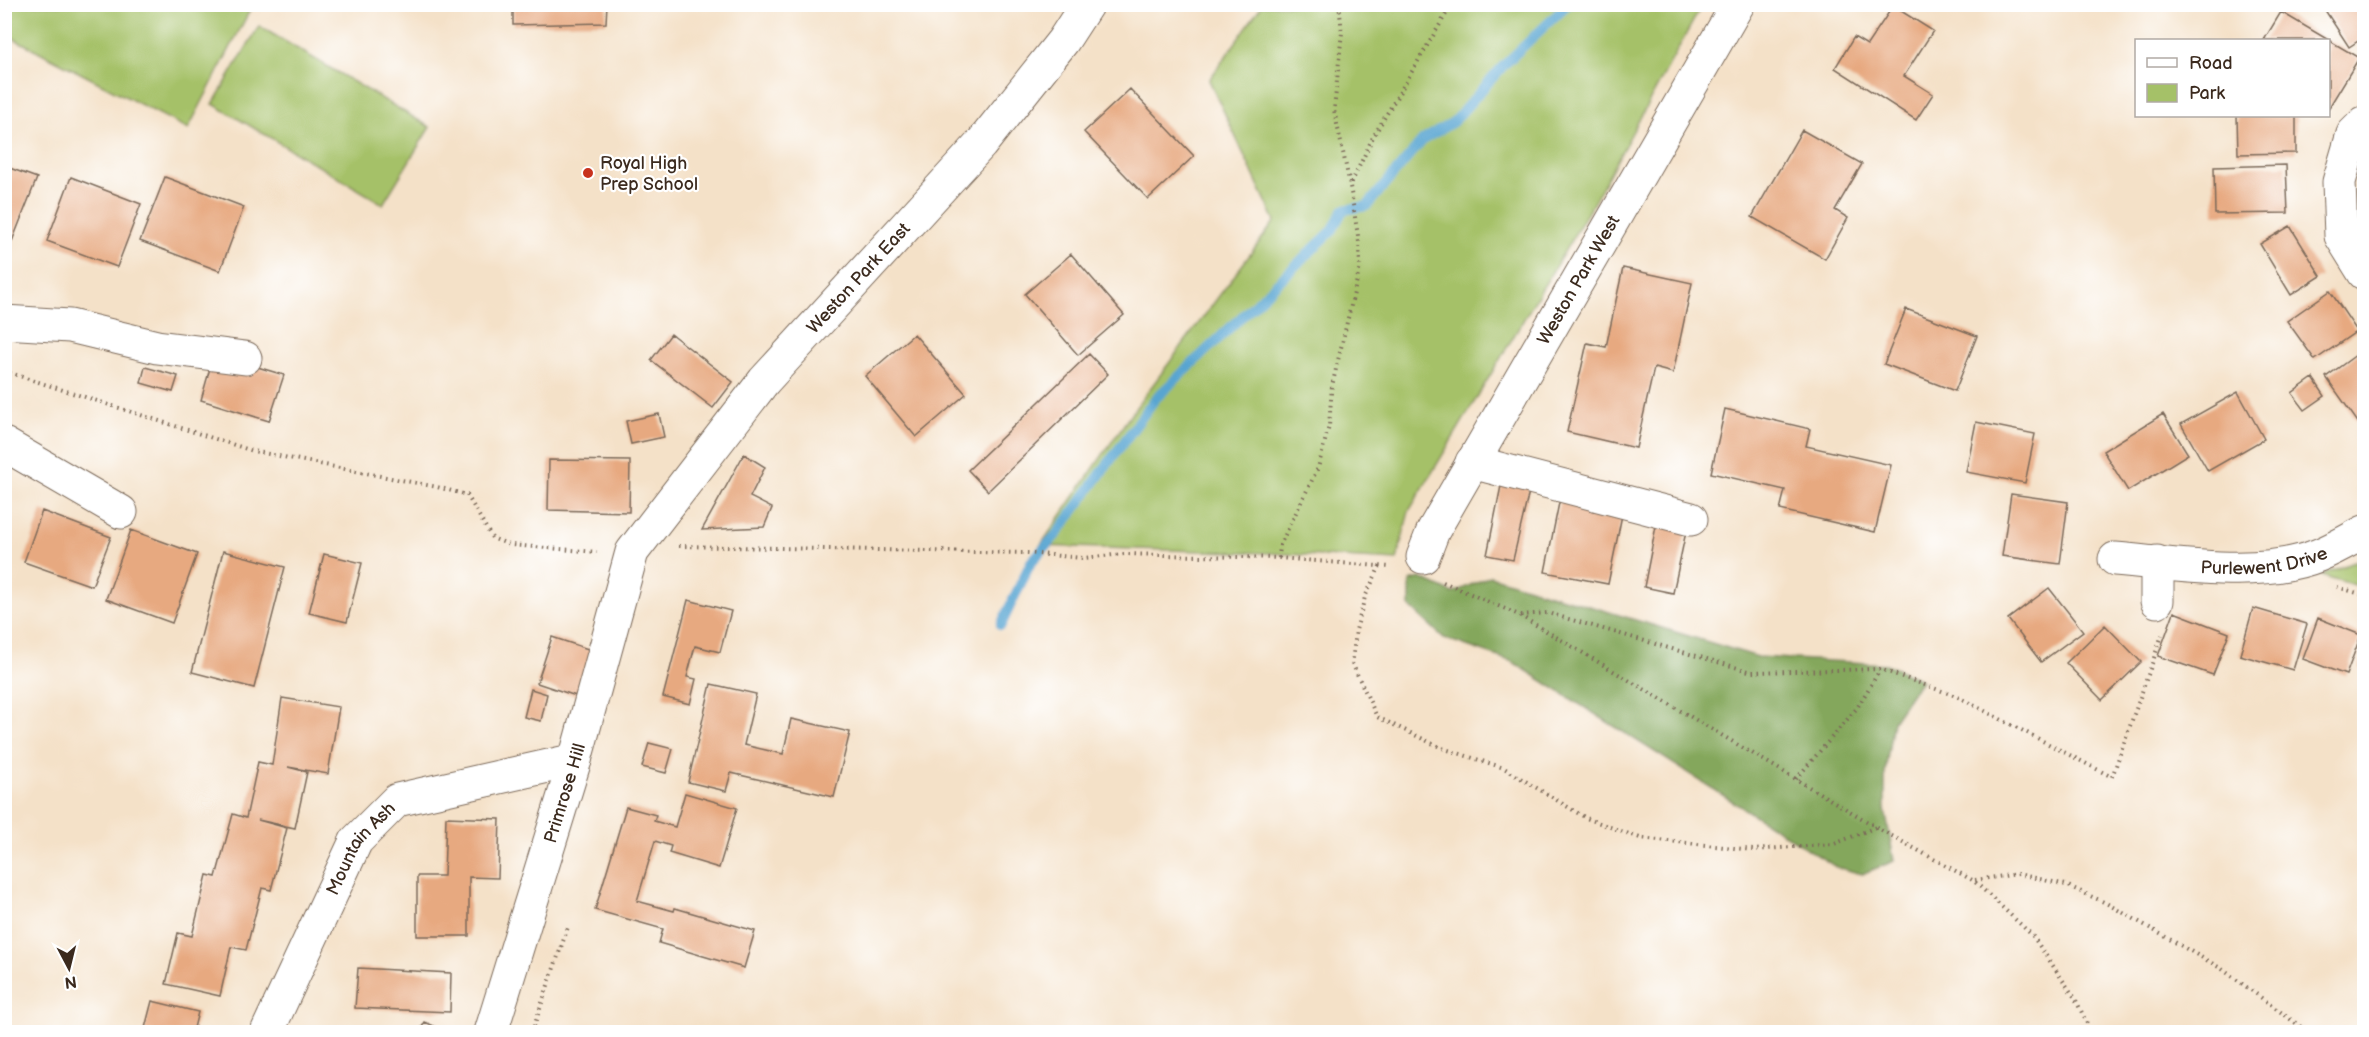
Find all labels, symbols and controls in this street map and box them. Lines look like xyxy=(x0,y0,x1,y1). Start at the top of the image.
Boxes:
legend xyxy=(2135,39,2330,117)
text: Road xyxy=(2189,53,2233,74)
text: Park xyxy=(2189,83,2225,104)
place label: Royal High Prep School xyxy=(600,153,698,195)
marker: Royal High Prep School xyxy=(581,166,595,180)
street label: Weston Park West xyxy=(1533,211,1625,349)
street label: Weston Park East xyxy=(803,218,915,338)
street label: Purlewent Drive xyxy=(2200,543,2331,579)
street label: Primrose Hill xyxy=(540,741,590,846)
street label: Mountain Ash xyxy=(322,798,400,899)
north arrow xyxy=(39,938,99,998)
text: N xyxy=(64,971,78,992)

